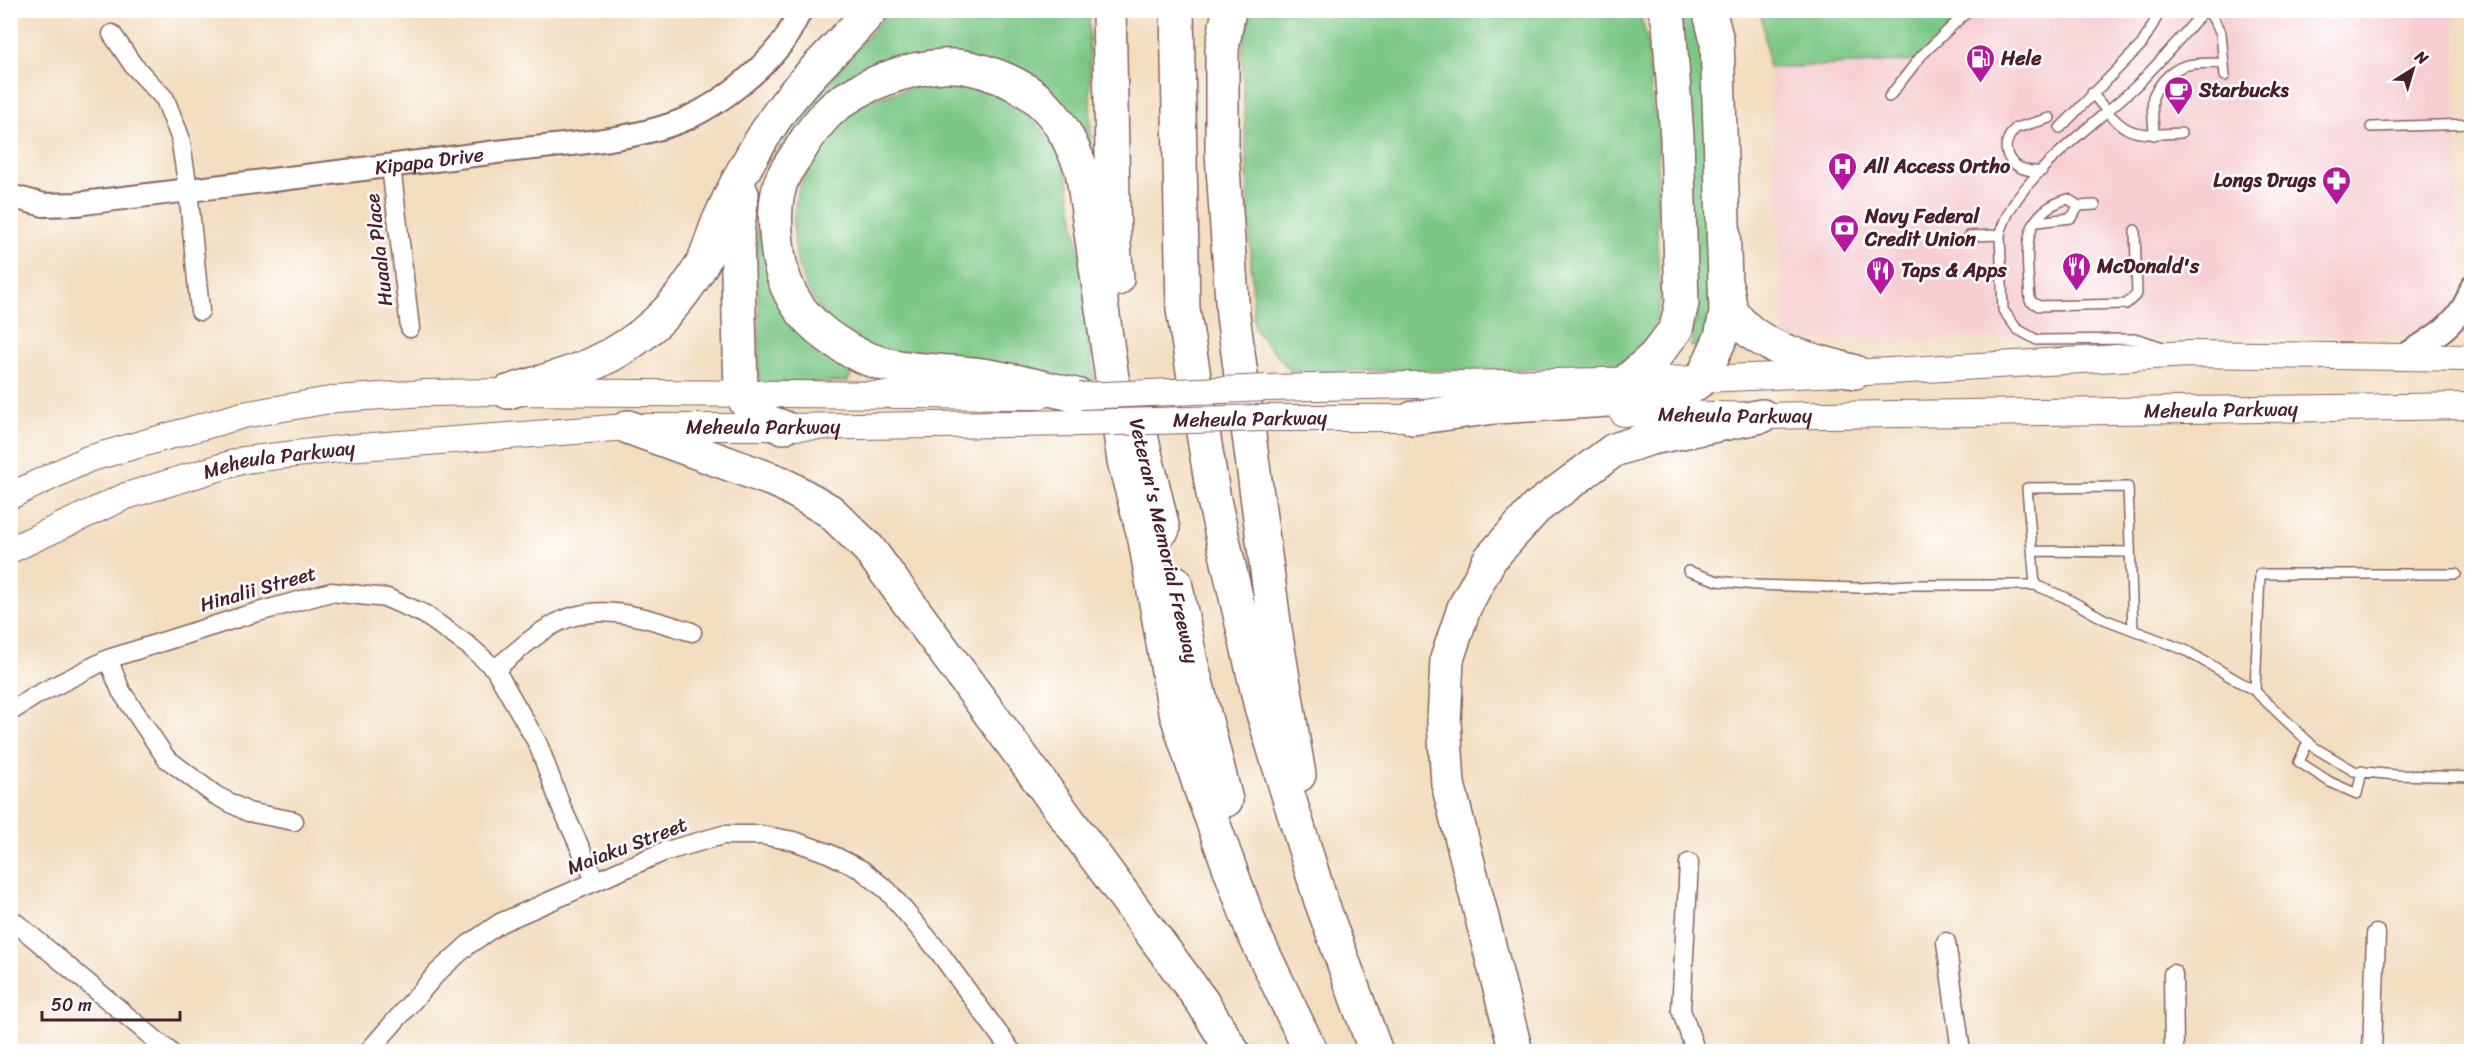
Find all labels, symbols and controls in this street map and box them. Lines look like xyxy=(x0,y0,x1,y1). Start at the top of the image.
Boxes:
north arrow xyxy=(2383,39,2443,99)
place label: Hele xyxy=(2000,41,2042,76)
fuel station icon: Hele xyxy=(1964,42,1996,84)
text: N xyxy=(2408,42,2436,73)
place label: Starbucks xyxy=(2198,73,2290,108)
cafe icon: Starbucks xyxy=(2162,74,2194,116)
street label: Kipapa Drive xyxy=(373,136,486,185)
place label: All Access Ortho xyxy=(1863,149,2011,184)
hospital icon: All Access Ortho xyxy=(1827,150,1859,192)
place label: Longs Drugs xyxy=(2213,163,2317,198)
pharmacy icon: Longs Drugs xyxy=(2321,164,2353,206)
street label: Huaala Place xyxy=(355,191,403,308)
place label: Navy Federal Credit Union xyxy=(1864,199,1980,257)
bank icon: Navy Federal Credit Union xyxy=(1828,212,1860,254)
place label: McDonald's xyxy=(2096,249,2200,284)
restaurant icon: McDonald's xyxy=(2060,250,2092,292)
place label: Taps & Apps xyxy=(1901,253,2007,288)
restaurant icon: Taps & Apps xyxy=(1864,254,1896,296)
street label: Meheula Parkway xyxy=(2144,391,2299,428)
street label: Meheula Parkway xyxy=(1658,396,1813,434)
street label: Meheula Parkway xyxy=(1173,400,1328,438)
street label: Meheula Parkway xyxy=(686,409,841,445)
street label: Veteran's Memorial Freeway xyxy=(1119,415,1209,668)
street label: Meheula Parkway xyxy=(198,430,357,489)
street label: Hinalii Street xyxy=(196,556,321,622)
street label: Maiaku Street xyxy=(562,807,693,885)
scale bar xyxy=(42,984,180,1022)
text: 50 m xyxy=(51,989,92,1021)

